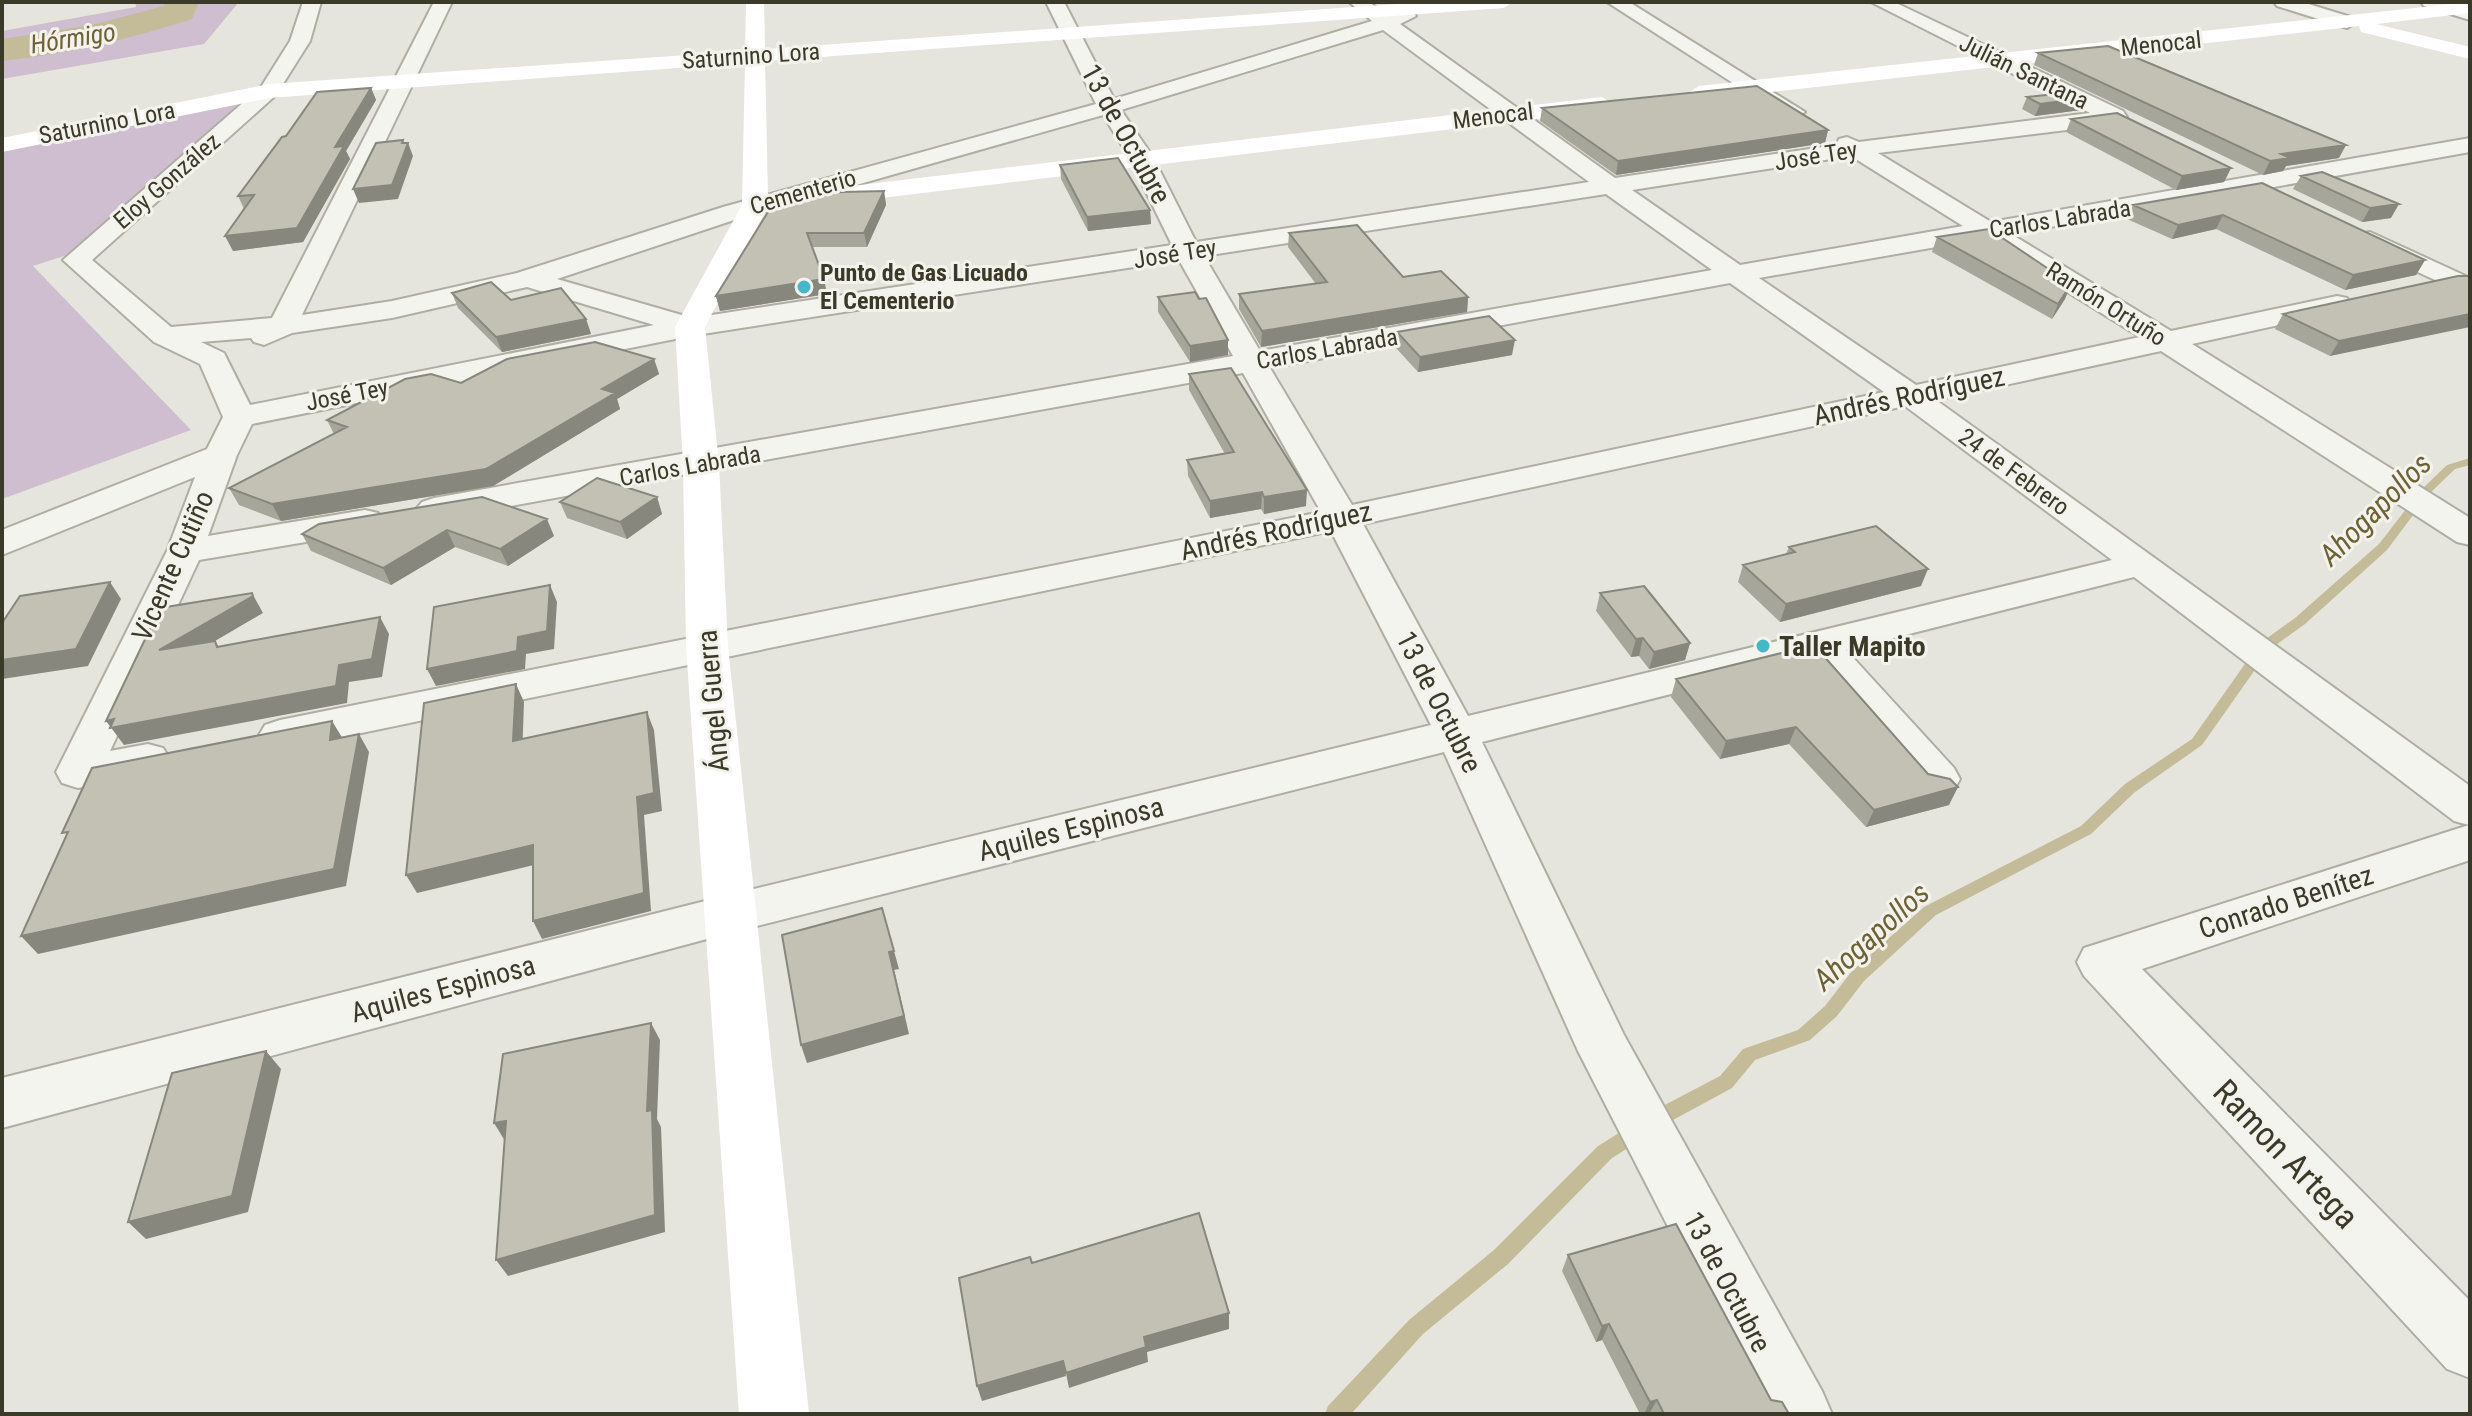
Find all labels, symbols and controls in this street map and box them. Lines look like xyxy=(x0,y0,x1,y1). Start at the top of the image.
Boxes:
water label: Hórmigo xyxy=(28,16,118,60)
street label: Menocal xyxy=(2119,26,2203,62)
street label: Julián Santana xyxy=(1955,29,2093,115)
street label: Saturnino Lora xyxy=(681,37,821,75)
street label: 13 de Octubre xyxy=(1074,59,1178,209)
street label: Saturnino Lora xyxy=(37,96,177,150)
street label: Menocal xyxy=(1451,97,1535,135)
street label: Eloy González xyxy=(108,127,226,235)
street label: José Tey xyxy=(1773,136,1859,176)
street label: Cementerio xyxy=(747,164,859,220)
street label: Carlos Labrada xyxy=(1987,194,2133,244)
street label: José Tey xyxy=(1132,234,1218,274)
street label: Ramón Ortuño xyxy=(2041,256,2171,352)
place label: Punto de Gas Licuado El Cementerio xyxy=(820,259,1028,315)
marker: Punto de Gas Licuado El Cementerio xyxy=(795,278,813,296)
street label: Carlos Labrada xyxy=(1254,323,1400,375)
street label: Andrés Rodríguez xyxy=(1810,360,2008,432)
street label: José Tey xyxy=(303,373,391,417)
street label: 24 de Febrero xyxy=(1953,423,2075,521)
street label: Carlos Labrada xyxy=(617,440,763,492)
water label: Ahogapollos xyxy=(2311,446,2438,573)
street label: Vicente Cutiño xyxy=(125,486,221,646)
street label: Andrés Rodríguez xyxy=(1177,495,1375,567)
street label: 13 de Octubre xyxy=(1389,626,1489,778)
street label: Ángel Guerra xyxy=(690,629,736,773)
place label: Taller Mapito xyxy=(1779,630,1926,663)
marker: Taller Mapito xyxy=(1754,637,1772,655)
street label: Aquiles Espinosa xyxy=(975,790,1167,868)
street label: Conrado Benítez xyxy=(2195,858,2377,946)
water label: Ahogapollos xyxy=(1805,875,1936,998)
street label: Aquiles Espinosa xyxy=(347,949,539,1029)
street label: Ramon Artega xyxy=(2205,1071,2367,1237)
street label: 13 de Octubre xyxy=(1676,1206,1778,1358)

